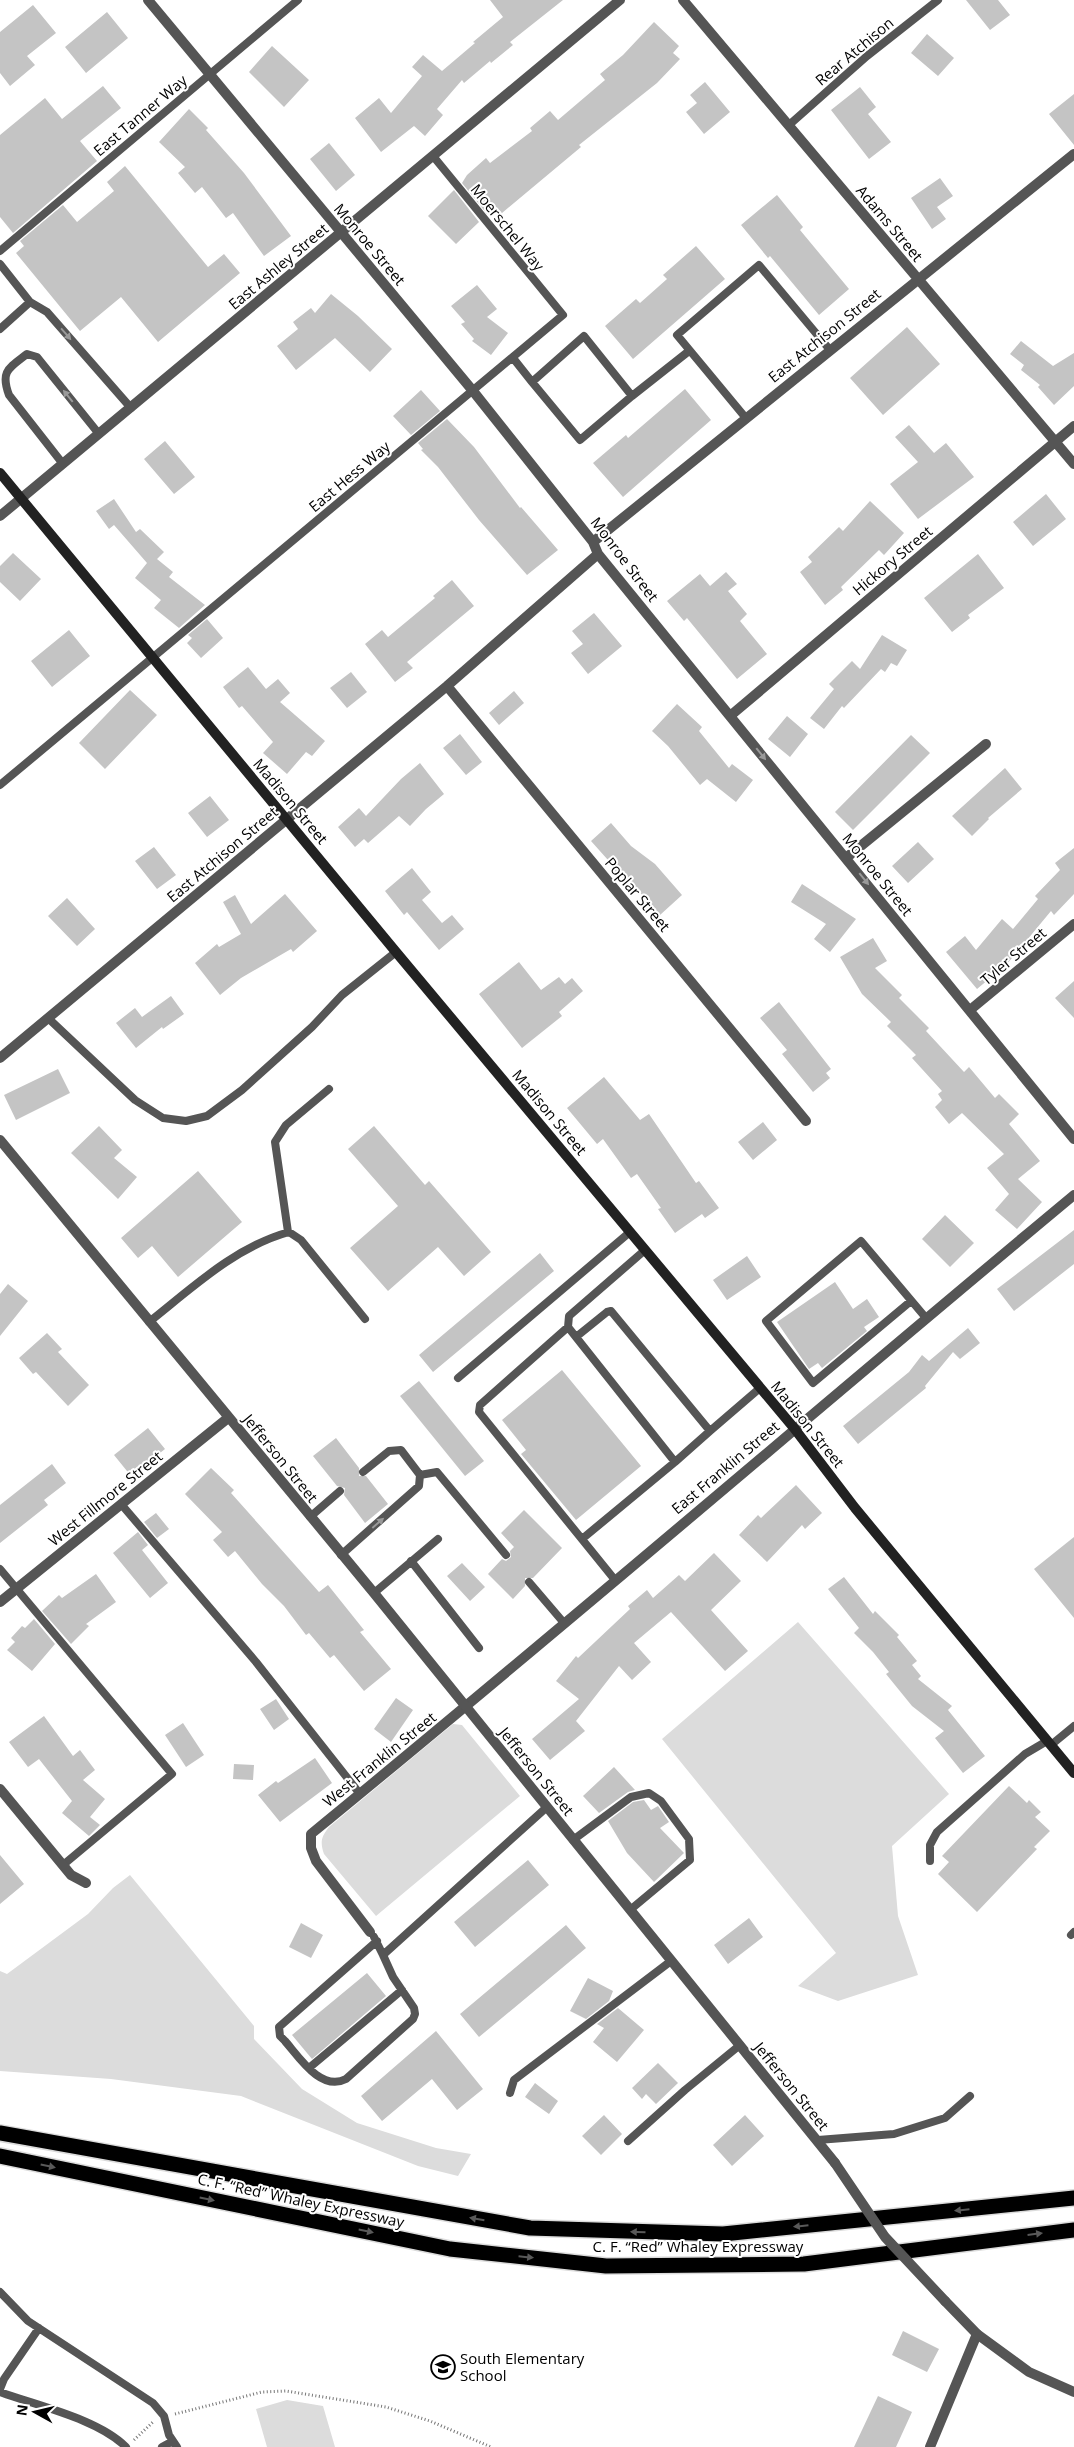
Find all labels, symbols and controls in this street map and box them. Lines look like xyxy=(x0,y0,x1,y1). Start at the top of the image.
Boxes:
street label: Rear Atchison xyxy=(811,12,897,90)
street label: East Tanner Way xyxy=(89,70,191,160)
street label: Moerschel Way xyxy=(467,179,550,275)
street label: Adams Street xyxy=(852,181,928,265)
street label: Monroe Street xyxy=(330,199,410,289)
street label: East Ashley Street xyxy=(224,218,332,314)
street label: East Atchison Street xyxy=(764,283,884,387)
one-way arrow xyxy=(61,328,72,341)
one-way arrow xyxy=(63,390,74,403)
street label: East Hess Way xyxy=(304,436,394,516)
street label: Monroe Street xyxy=(587,513,663,605)
street label: Hickory Street xyxy=(848,521,936,599)
one-way arrow xyxy=(755,747,766,760)
street label: Madison Street xyxy=(249,754,333,848)
street label: East Atchison Street xyxy=(162,802,282,906)
street label: Monroe Street xyxy=(838,828,918,920)
street label: Poplar Street xyxy=(601,853,675,935)
one-way arrow xyxy=(858,873,869,886)
street label: Tyler Street xyxy=(976,923,1050,989)
street label: Madison Street xyxy=(508,1065,592,1159)
street label: Madison Street xyxy=(767,1377,849,1471)
street label: Jefferson Street xyxy=(238,1408,323,1506)
street label: East Franklin Street xyxy=(667,1416,783,1518)
street label: West Fillmore Street xyxy=(44,1446,166,1550)
one-way arrow xyxy=(371,1517,384,1528)
street label: West Franklin Street xyxy=(318,1707,440,1811)
street label: Jefferson Street xyxy=(494,1721,579,1819)
street label: Jefferson Street xyxy=(749,2036,834,2134)
one-way arrow xyxy=(40,2162,56,2170)
street label: C. F. “Red” Whaley Expressway xyxy=(196,2168,407,2232)
one-way arrow xyxy=(199,2195,215,2203)
one-way arrow xyxy=(954,2206,970,2214)
one-way arrow xyxy=(468,2215,484,2223)
one-way arrow xyxy=(792,2222,808,2230)
one-way arrow xyxy=(630,2227,646,2235)
one-way arrow xyxy=(359,2228,375,2236)
one-way arrow xyxy=(1027,2230,1043,2238)
street label: C. F. “Red” Whaley Expressway xyxy=(593,2236,804,2256)
one-way arrow xyxy=(519,2253,535,2261)
place label: South Elementary School xyxy=(460,2348,585,2385)
school or university icon: South Elementary School xyxy=(430,2354,456,2380)
north arrow xyxy=(10,2387,60,2437)
text: N xyxy=(11,2403,32,2417)

